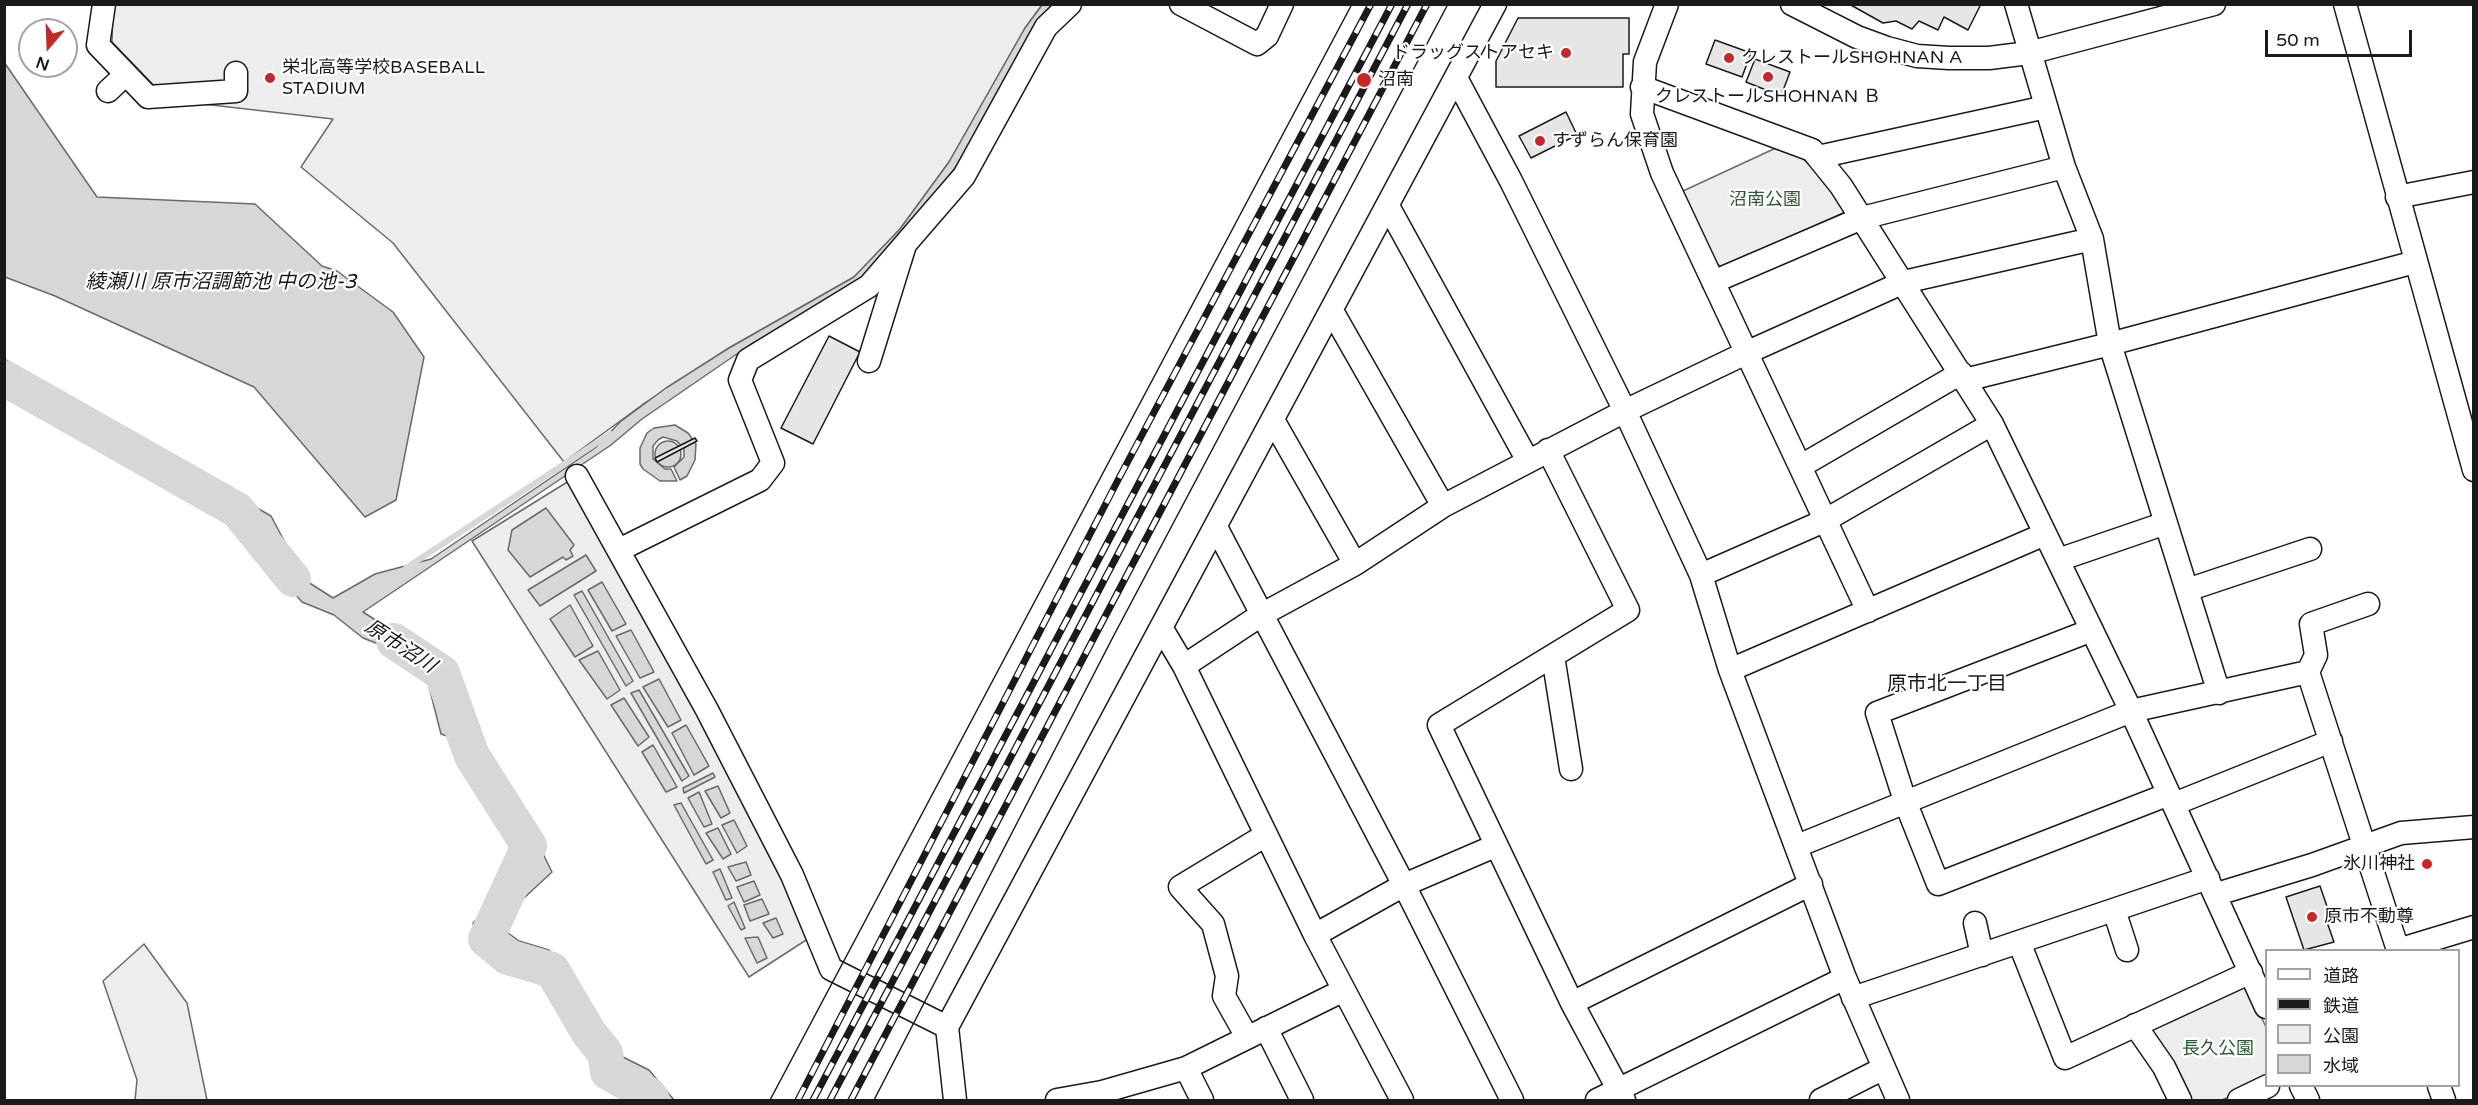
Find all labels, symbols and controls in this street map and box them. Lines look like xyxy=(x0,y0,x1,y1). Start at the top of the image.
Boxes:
north arrow xyxy=(18,18,78,78)
scale bar xyxy=(2268,18,2415,56)
text: 50 m xyxy=(2276,29,2320,51)
place label: ドラッグストアセキ xyxy=(1392,42,1554,64)
marker: ドラッグストアセキ xyxy=(1559,46,1573,60)
place label: クレストールSHOHNAN A xyxy=(1741,47,1962,69)
marker: クレストールSHOHNAN A xyxy=(1722,51,1736,65)
text: N xyxy=(33,52,52,75)
place label: 栄北高等学校BASEBALL STADIUM xyxy=(282,57,485,100)
place label: 沼南 xyxy=(1378,69,1414,91)
marker: クレストールSHOHNAN Ｂ xyxy=(1761,70,1775,84)
marker: 栄北高等学校BASEBALL STADIUM xyxy=(263,71,277,85)
marker: 沼南 xyxy=(1355,71,1373,89)
place label: クレストールSHOHNAN Ｂ xyxy=(1655,86,1881,108)
place label: すずらん保育園 xyxy=(1552,130,1678,152)
marker: すずらん保育園 xyxy=(1533,134,1547,148)
park label: 沼南公園 xyxy=(1729,189,1801,211)
water label: 綾瀬川 原市沼調節池 中の池-3 xyxy=(85,271,357,295)
water label: 原市沼川 xyxy=(360,615,440,679)
district label: 原市北一丁目 xyxy=(1887,673,2007,697)
place label: 氷川神社 xyxy=(2343,853,2415,875)
marker: 氷川神社 xyxy=(2420,857,2434,871)
place label: 原市不動尊 xyxy=(2324,906,2414,928)
marker: 原市不動尊 xyxy=(2305,910,2319,924)
legend xyxy=(2265,949,2460,1087)
text: 道路 xyxy=(2323,965,2359,987)
text: 鉄道 xyxy=(2323,995,2359,1017)
text: 公園 xyxy=(2323,1025,2359,1047)
park label: 長久公園 xyxy=(2182,1038,2254,1060)
text: 水域 xyxy=(2323,1055,2359,1077)

